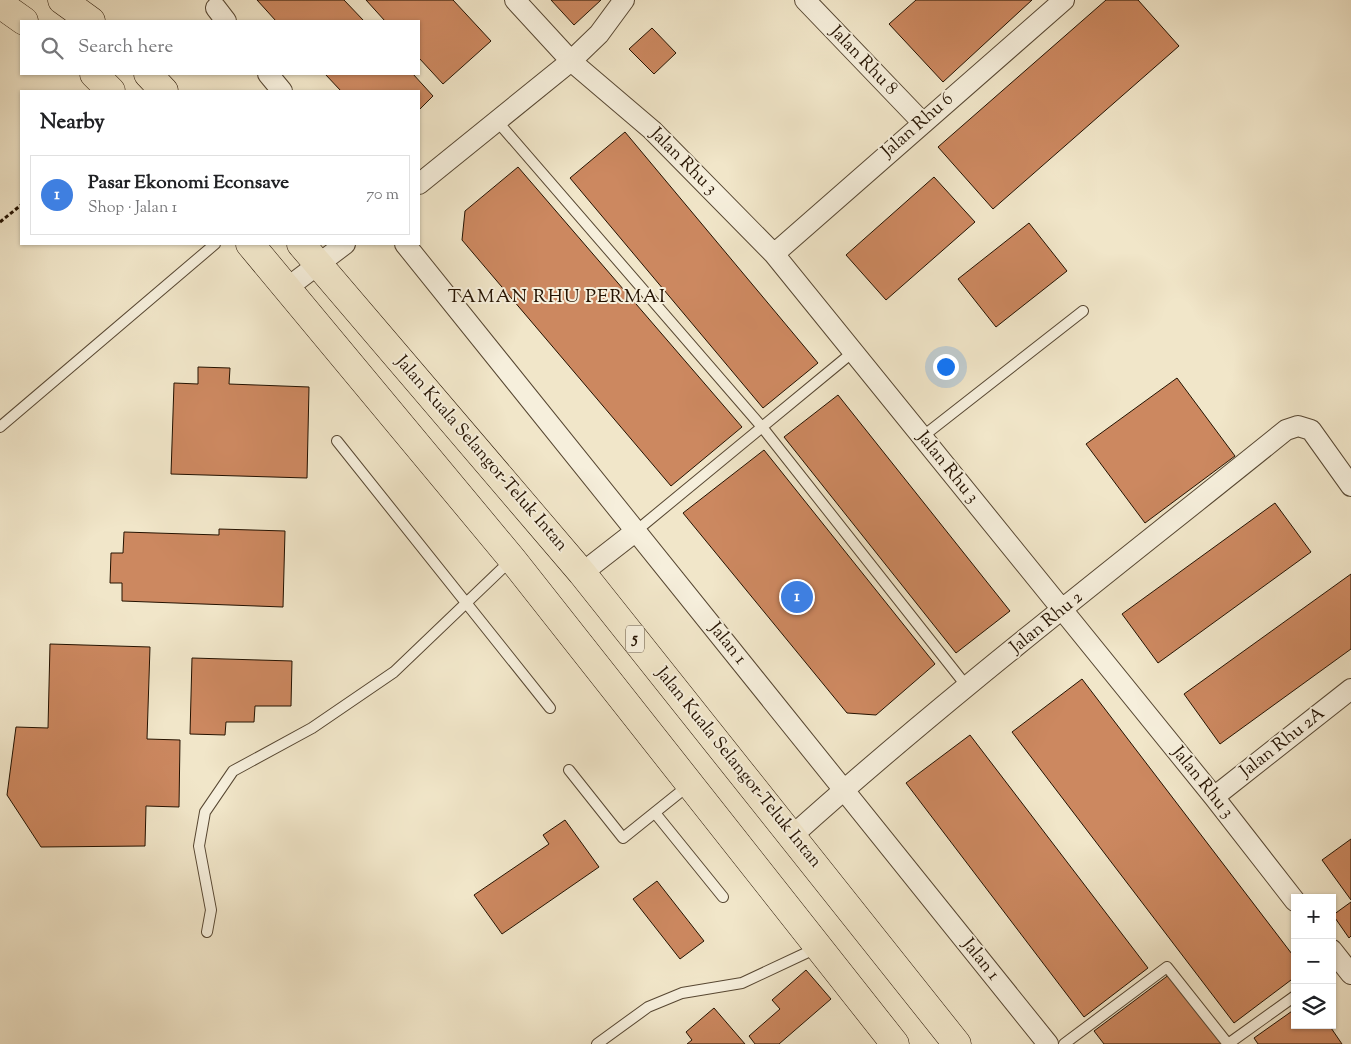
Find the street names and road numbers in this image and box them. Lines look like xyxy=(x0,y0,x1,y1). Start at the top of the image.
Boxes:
street label: Jalan Rhu 8 xyxy=(822,20,903,102)
street label: Jalan Rhu 6 xyxy=(876,87,960,165)
street label: Jalan Rhu 3 xyxy=(643,122,723,202)
street label: Jalan Kuala Selangor-Teluk Intan xyxy=(388,350,574,558)
street label: Jalan Rhu 3 xyxy=(909,426,984,510)
street label: Jalan Rhu 2 xyxy=(1004,585,1090,661)
street label: Jalan 1 xyxy=(701,617,752,671)
road number: 5 xyxy=(626,626,644,652)
street label: Jalan Kuala Selangor-Teluk Intan xyxy=(648,661,828,874)
street label: Jalan Rhu 2A xyxy=(1234,701,1331,785)
street label: Jalan Rhu 3 xyxy=(1164,741,1239,825)
street label: Jalan 1 xyxy=(954,933,1005,987)

